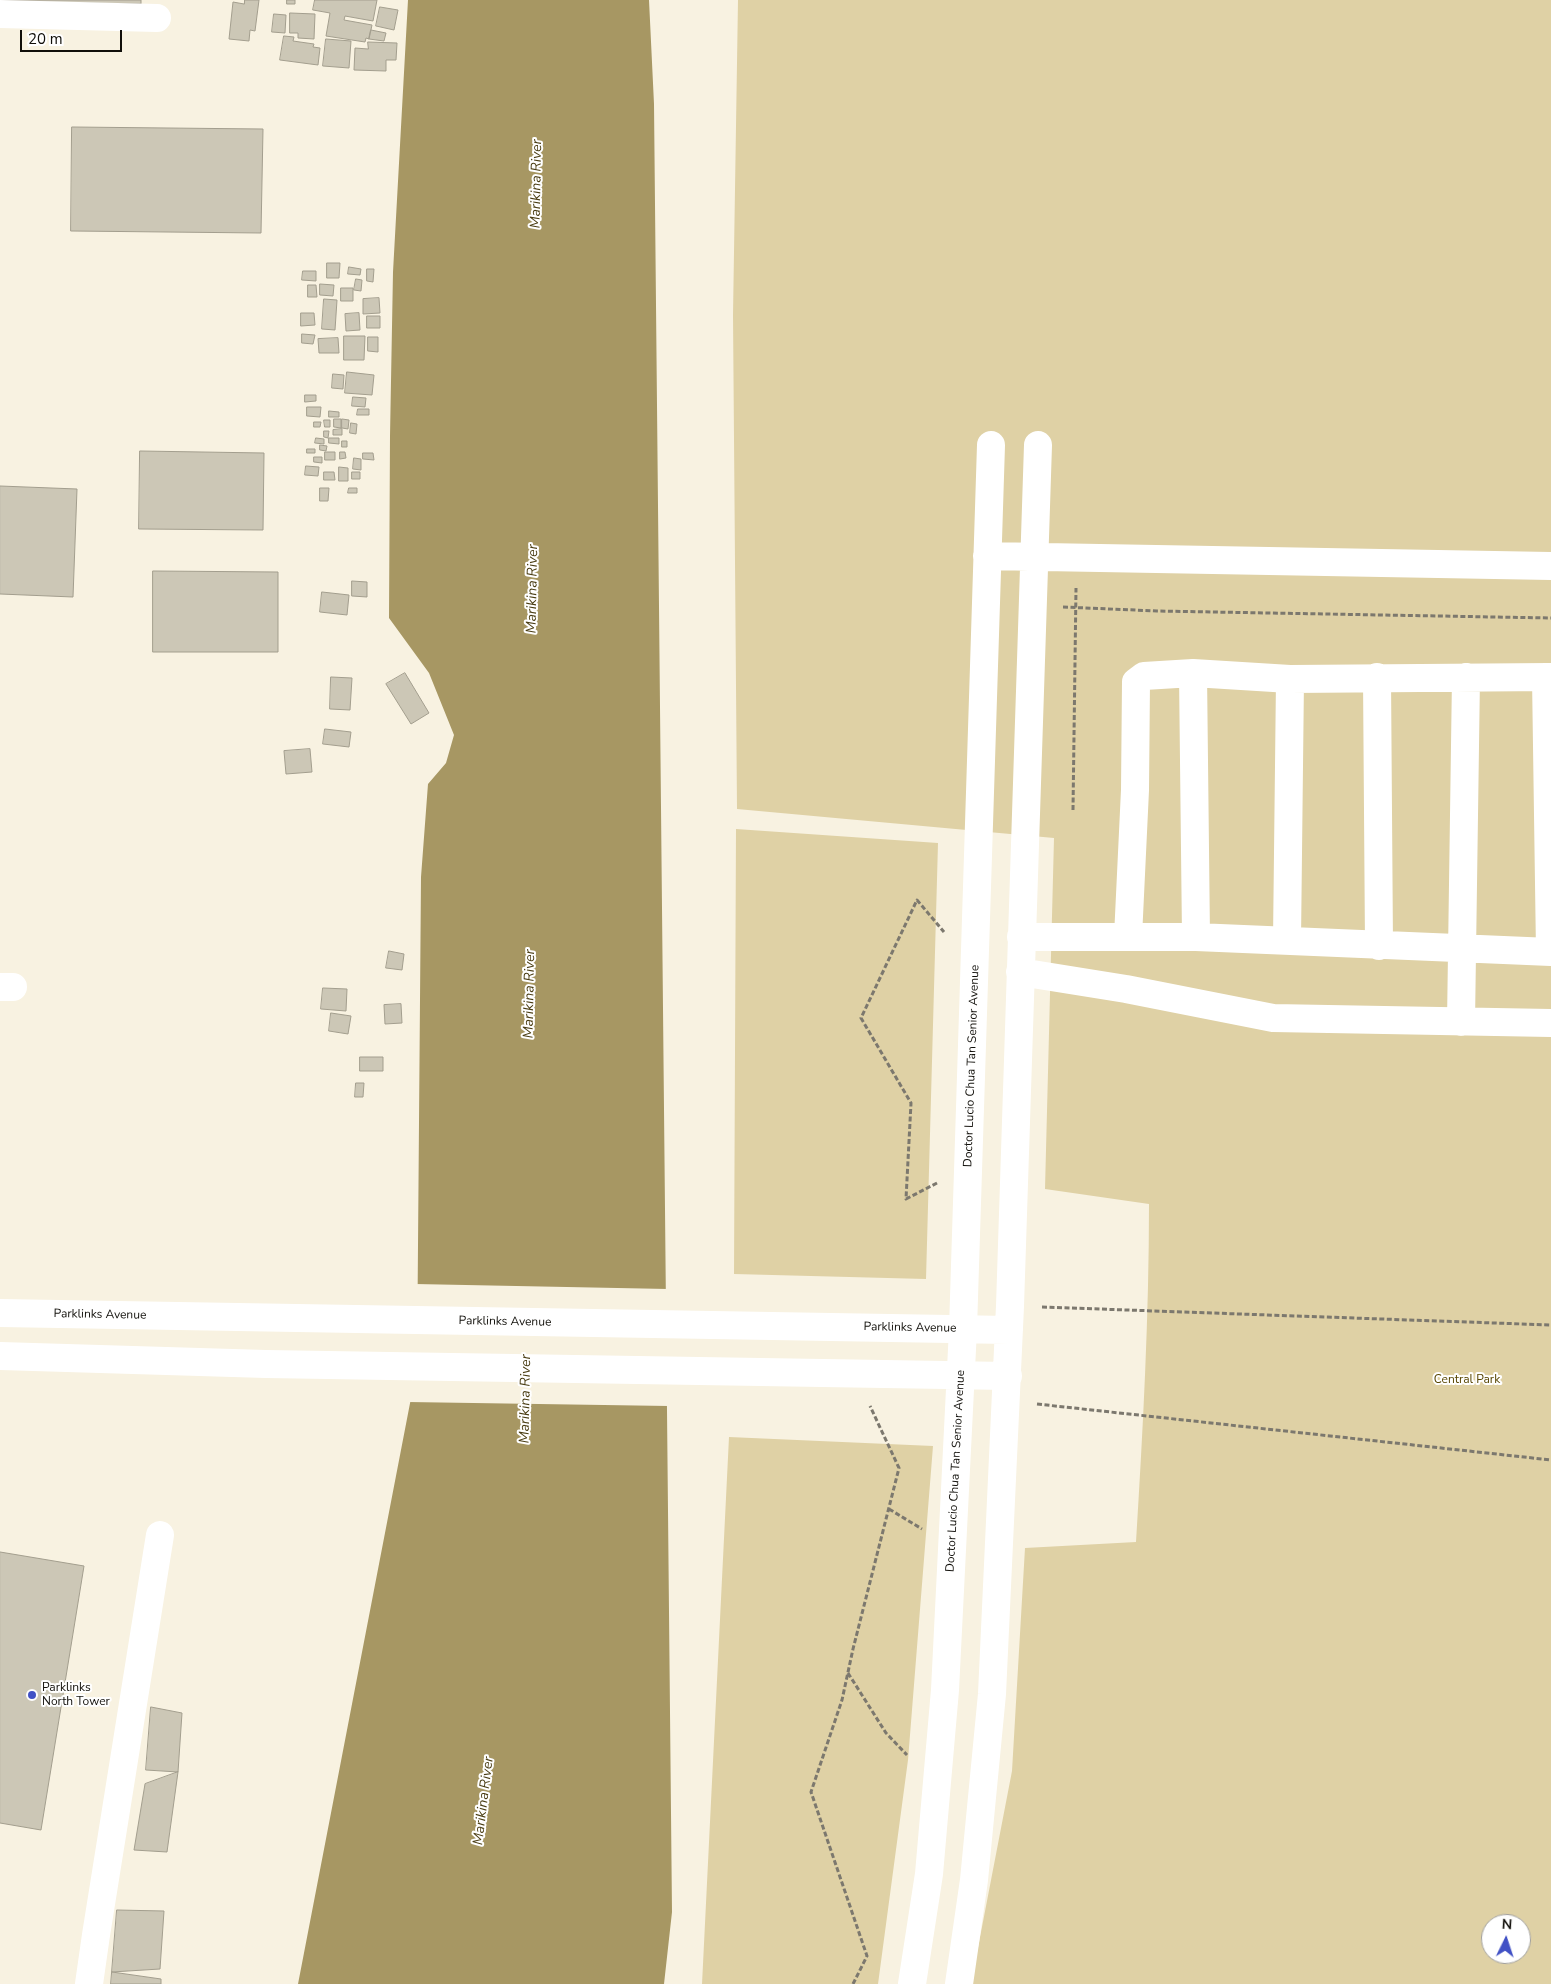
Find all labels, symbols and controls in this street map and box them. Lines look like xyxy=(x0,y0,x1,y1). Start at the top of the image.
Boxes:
scale bar xyxy=(22,20,125,52)
text: 20 m xyxy=(28,29,63,49)
water label: Marikina River xyxy=(528,139,546,229)
water label: Marikina River xyxy=(524,544,542,634)
water label: Marikina River xyxy=(521,949,539,1039)
street label: Doctor Lucio Chua Tan Senior Avenue xyxy=(961,965,983,1167)
street label: Parklinks Avenue xyxy=(54,1307,146,1323)
street label: Parklinks Avenue xyxy=(459,1314,551,1330)
street label: Parklinks Avenue xyxy=(864,1320,956,1336)
water label: Marikina River xyxy=(517,1354,535,1444)
street label: Doctor Lucio Chua Tan Senior Avenue xyxy=(944,1370,968,1572)
park label: Central Park xyxy=(1434,1373,1500,1387)
place label: Parklinks North Tower xyxy=(42,1681,110,1709)
marker: Parklinks North Tower xyxy=(26,1689,38,1701)
water label: Marikina River xyxy=(470,1756,498,1846)
north arrow xyxy=(1481,1914,1531,1964)
text: N xyxy=(1501,1915,1513,1934)

